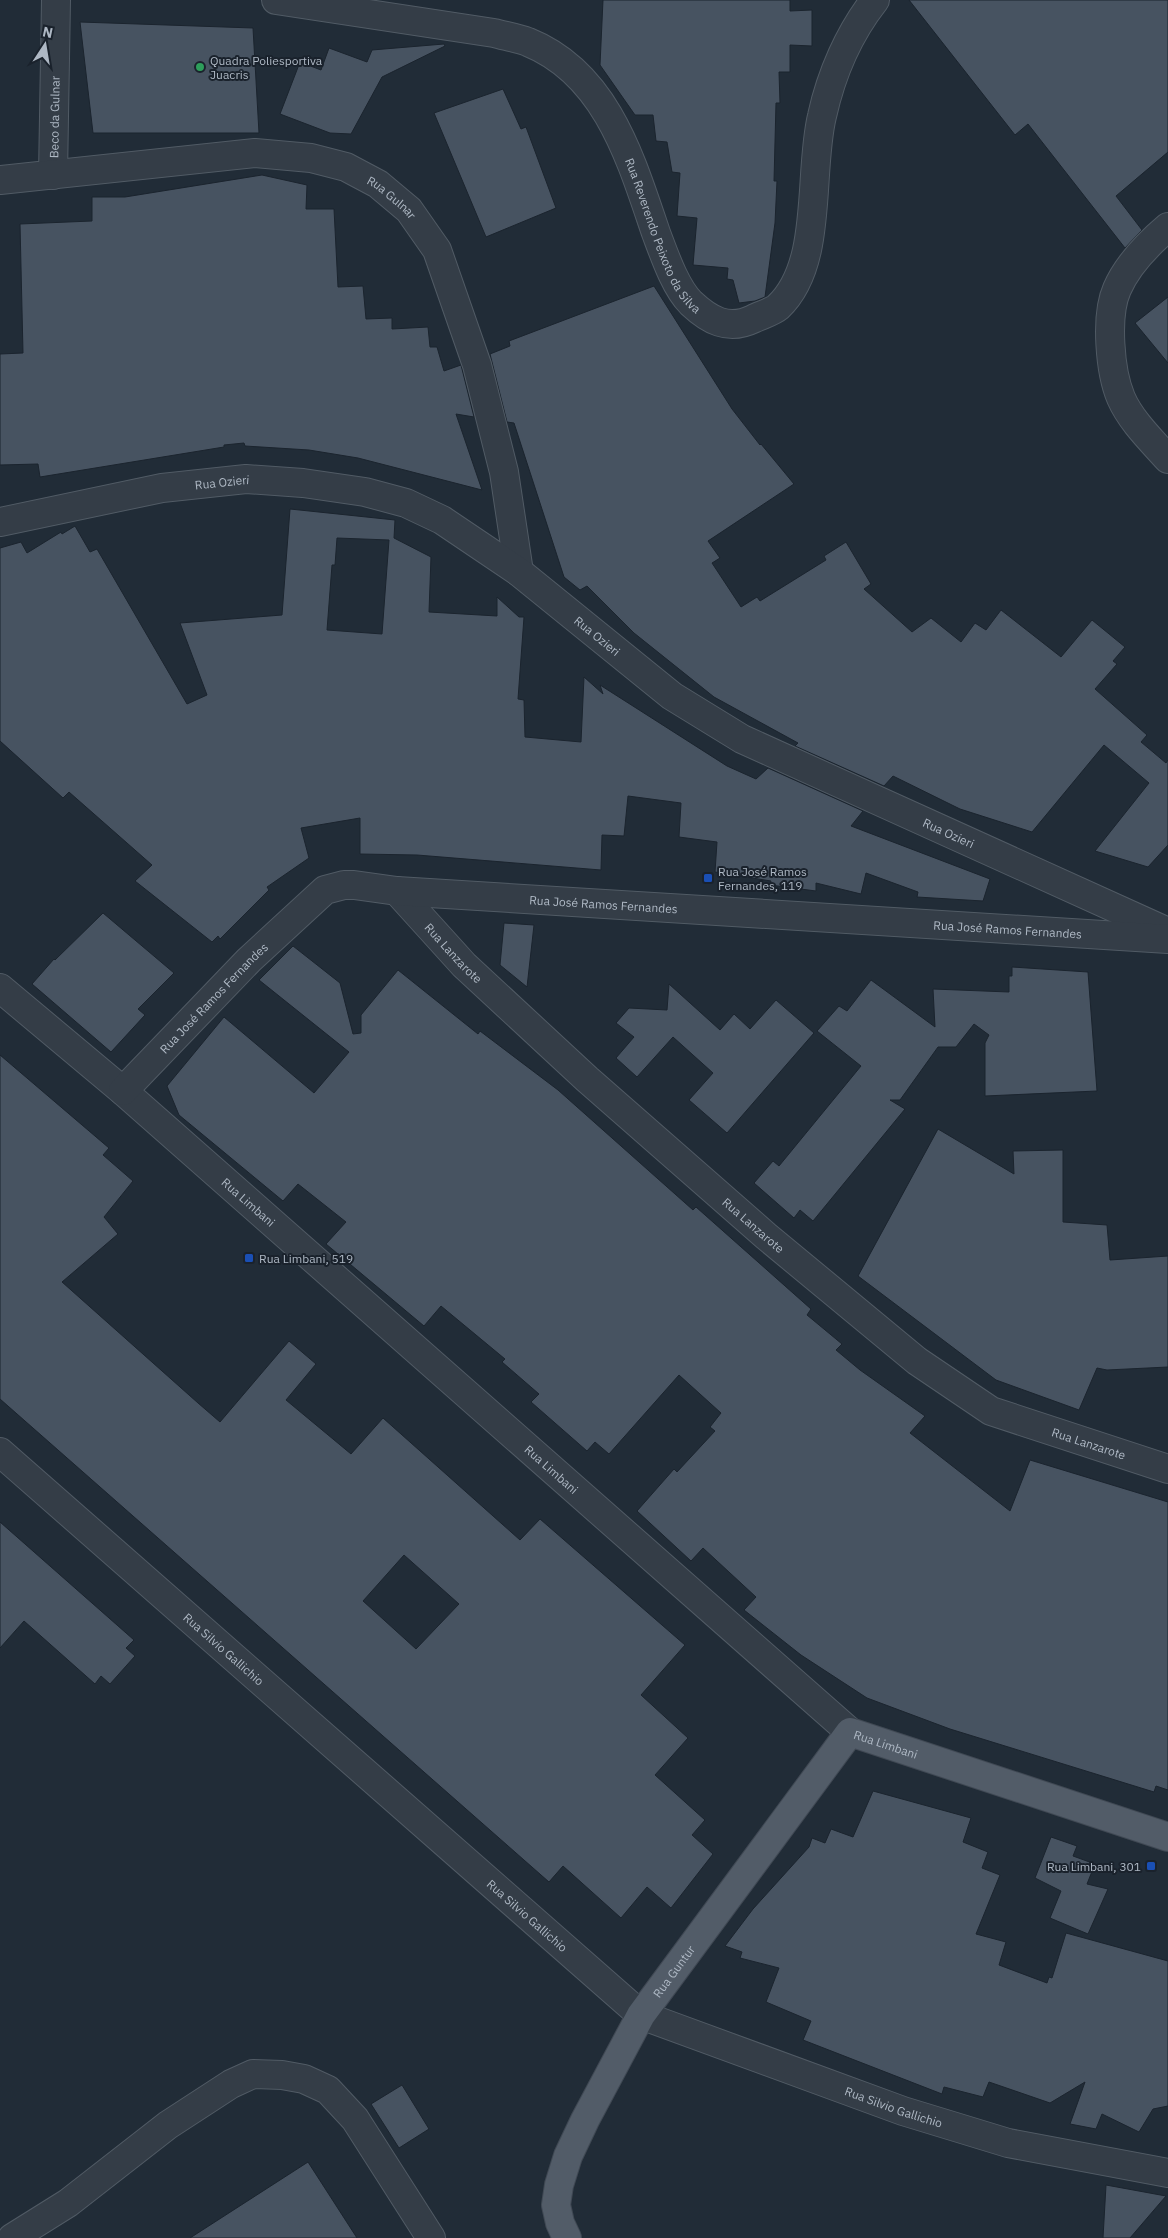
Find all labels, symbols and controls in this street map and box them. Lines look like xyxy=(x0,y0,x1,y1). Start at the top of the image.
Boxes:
north arrow xyxy=(20,20,70,70)
text: N xyxy=(41,22,55,42)
place label: Quadra Poliesportiva Juacris xyxy=(210,53,323,82)
marker: Quadra Poliesportiva Juacris xyxy=(194,61,206,73)
street label: Beco da Gulnar xyxy=(46,75,62,158)
street label: Rua Reverendo Peixoto da Silva xyxy=(622,156,705,317)
street label: Rua Gulnar xyxy=(365,172,420,222)
street label: Rua Ozieri xyxy=(194,471,250,492)
street label: Rua Ozieri xyxy=(571,613,624,659)
street label: Rua Ozieri xyxy=(921,814,977,851)
place label: Rua José Ramos Fernandes, 119 xyxy=(718,864,807,893)
marker: Rua José Ramos Fernandes, 119 xyxy=(702,872,714,884)
street label: Rua José Ramos Fernandes xyxy=(529,892,678,916)
street label: Rua José Ramos Fernandes xyxy=(933,917,1083,941)
street label: Rua Lanzarote xyxy=(422,920,486,986)
street label: Rua José Ramos Fernandes xyxy=(156,939,271,1056)
street label: Rua Limbani xyxy=(219,1174,279,1229)
street label: Rua Lanzarote xyxy=(720,1194,788,1256)
place label: Rua Limbani, 519 xyxy=(259,1251,353,1266)
marker: Rua Limbani, 519 xyxy=(243,1252,255,1264)
street label: Rua Lanzarote xyxy=(1050,1424,1128,1462)
street label: Rua Limbani xyxy=(522,1441,582,1497)
street label: Rua Silvio Gallichio xyxy=(181,1609,267,1688)
street label: Rua Limbani xyxy=(852,1726,920,1761)
place label: Rua Limbani, 301 xyxy=(1047,1859,1141,1874)
marker: Rua Limbani, 301 xyxy=(1145,1860,1157,1872)
street label: Rua Silvio Gallichio xyxy=(484,1876,571,1955)
street label: Rua Guntur xyxy=(649,1942,698,2000)
street label: Rua Silvio Gallichio xyxy=(843,2083,945,2130)

